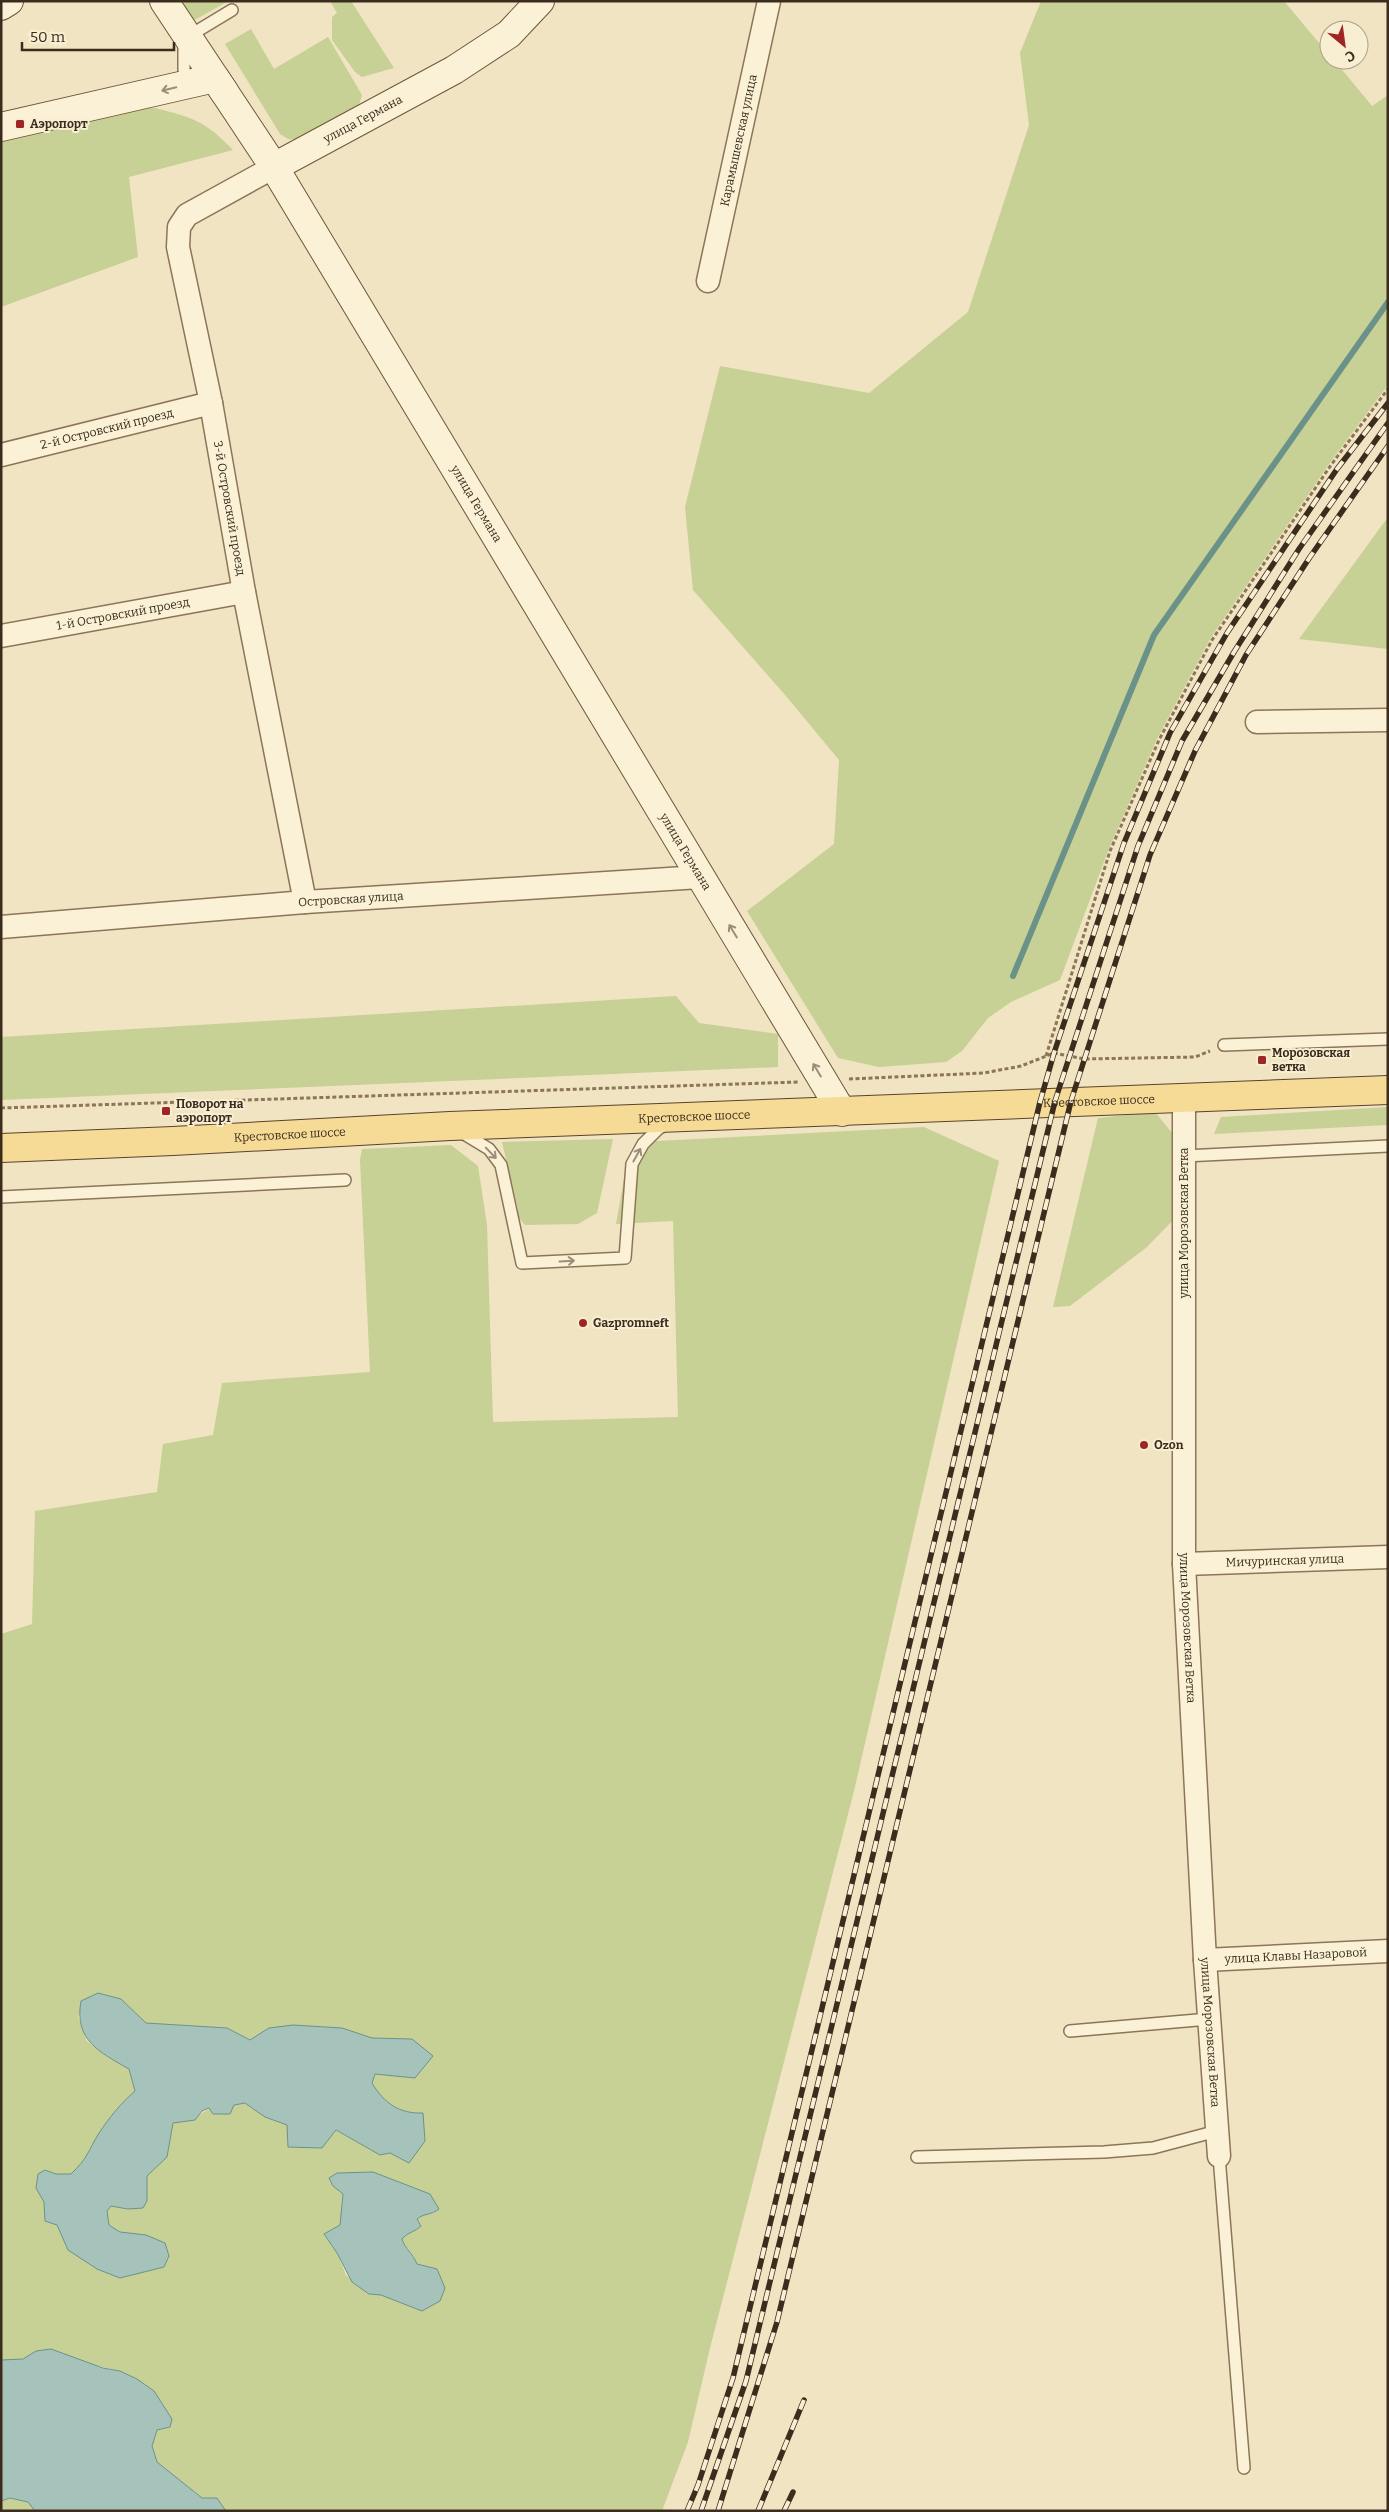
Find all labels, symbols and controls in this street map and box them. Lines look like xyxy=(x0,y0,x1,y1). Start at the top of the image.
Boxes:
scale bar xyxy=(22,20,175,52)
north arrow xyxy=(1319,20,1369,70)
text: 50 m xyxy=(30,28,66,46)
text: С xyxy=(1342,46,1358,66)
street label: Карамышевская улица xyxy=(717,73,760,208)
one-way arrow xyxy=(162,85,178,94)
street label: улица Германа xyxy=(320,92,405,146)
place label: Аэропорт xyxy=(30,117,88,131)
marker: Аэропорт xyxy=(14,118,26,130)
street label: 2-й Островский проезд xyxy=(39,406,175,452)
street label: 3-й Островский проезд xyxy=(211,440,248,577)
street label: улица Германа xyxy=(447,462,505,545)
street label: 1-й Островский проезд xyxy=(55,595,191,633)
street label: улица Германа xyxy=(657,810,714,893)
street label: Островская улица xyxy=(298,889,404,910)
one-way arrow xyxy=(727,924,737,938)
place label: Морозовская ветка xyxy=(1272,1046,1350,1074)
marker: Морозовская ветка xyxy=(1256,1054,1268,1066)
one-way arrow xyxy=(812,1063,822,1077)
street label: Крестовское шоссе xyxy=(1043,1092,1155,1110)
place label: Поворот на аэропорт xyxy=(176,1097,244,1125)
marker: Поворот на аэропорт xyxy=(160,1105,172,1117)
street label: Крестовское шоссе xyxy=(638,1107,751,1126)
street label: Крестовское шоссе xyxy=(233,1125,346,1145)
one-way arrow xyxy=(485,1146,497,1159)
street label: улица Морозовская Ветка xyxy=(1177,1147,1191,1299)
one-way arrow xyxy=(633,1148,642,1163)
one-way arrow xyxy=(559,1256,575,1266)
place label: Gazpromneft xyxy=(593,1316,669,1330)
marker: Gazpromneft xyxy=(577,1317,589,1329)
place label: Ozon xyxy=(1154,1438,1184,1452)
marker: Ozon xyxy=(1138,1439,1150,1451)
street label: Мичуринская улица xyxy=(1225,1551,1345,1570)
street label: улица Морозовская Ветка xyxy=(1177,1552,1198,1704)
street label: улица Клавы Назаровой xyxy=(1223,1945,1368,1966)
street label: улица Морозовская Ветка xyxy=(1198,1956,1223,2108)

